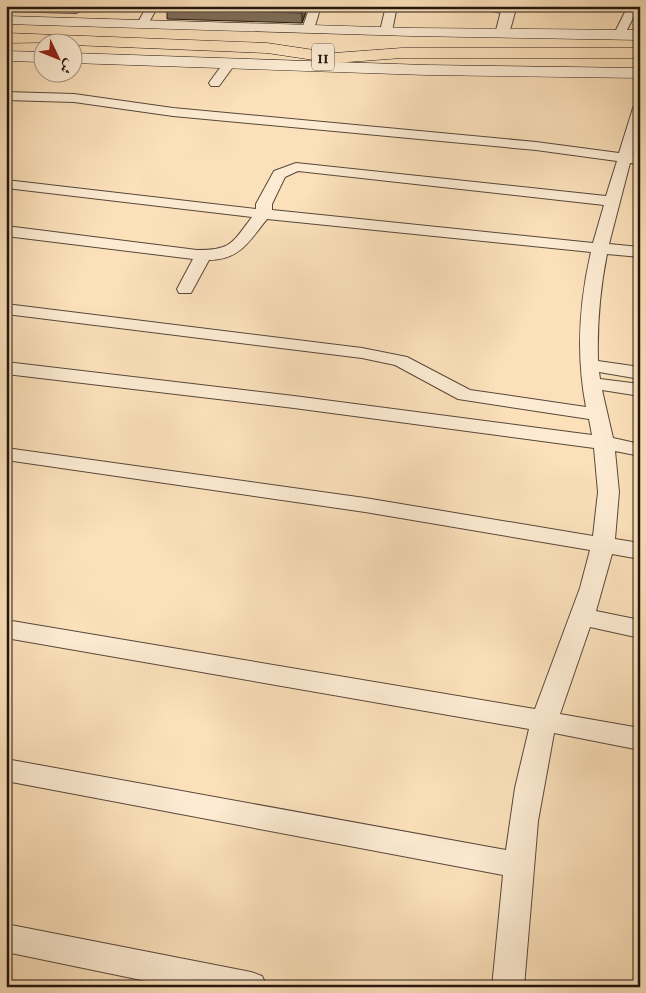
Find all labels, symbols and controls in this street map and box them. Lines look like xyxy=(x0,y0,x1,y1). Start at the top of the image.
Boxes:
north arrow xyxy=(32,32,82,82)
road number: 11 xyxy=(312,44,334,70)
text: ش xyxy=(56,56,78,77)

